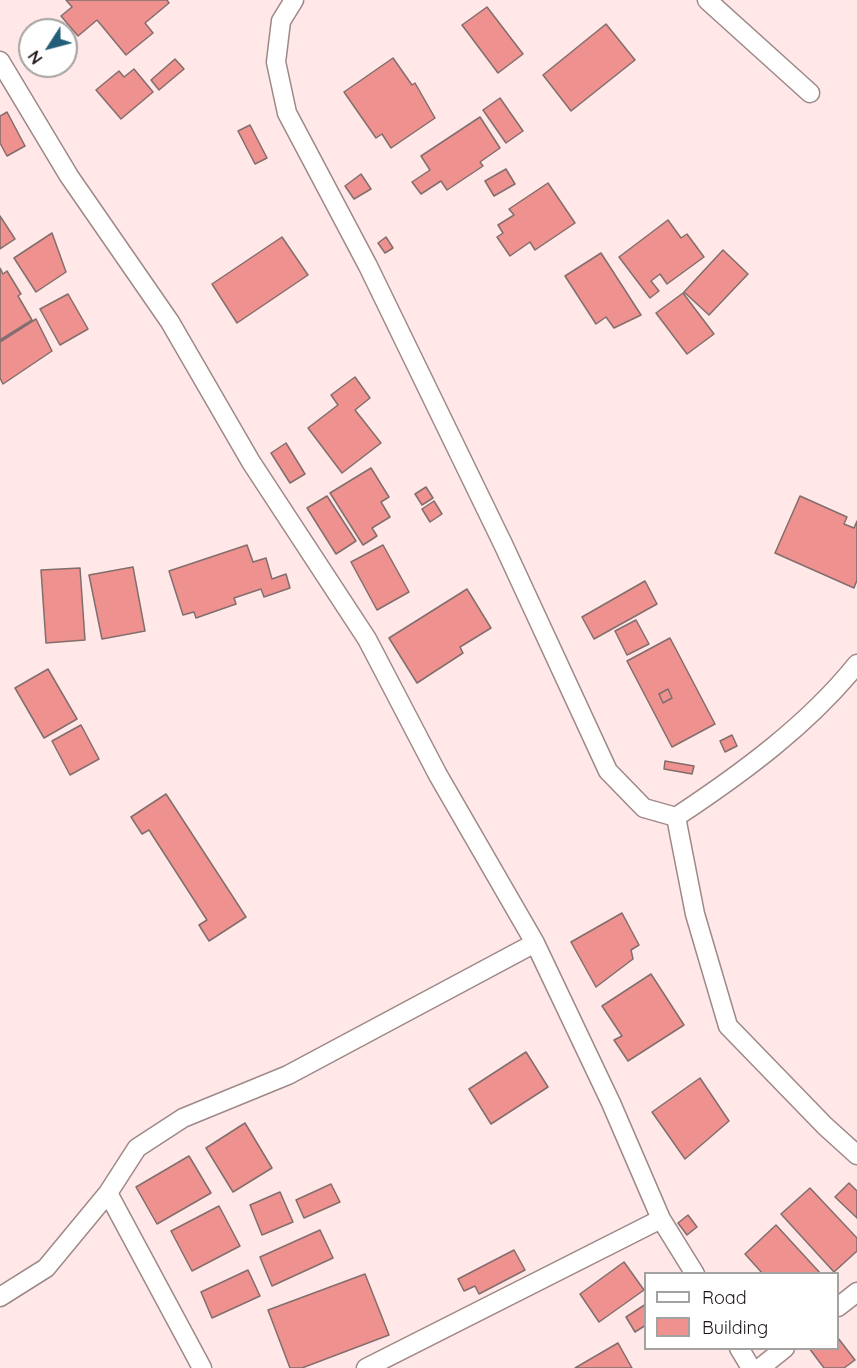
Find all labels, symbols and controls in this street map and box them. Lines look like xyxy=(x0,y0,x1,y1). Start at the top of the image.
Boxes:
north arrow xyxy=(18,18,78,78)
text: N xyxy=(24,47,47,68)
legend xyxy=(644,1272,839,1350)
text: Road xyxy=(702,1286,747,1309)
text: Building xyxy=(702,1316,768,1339)

